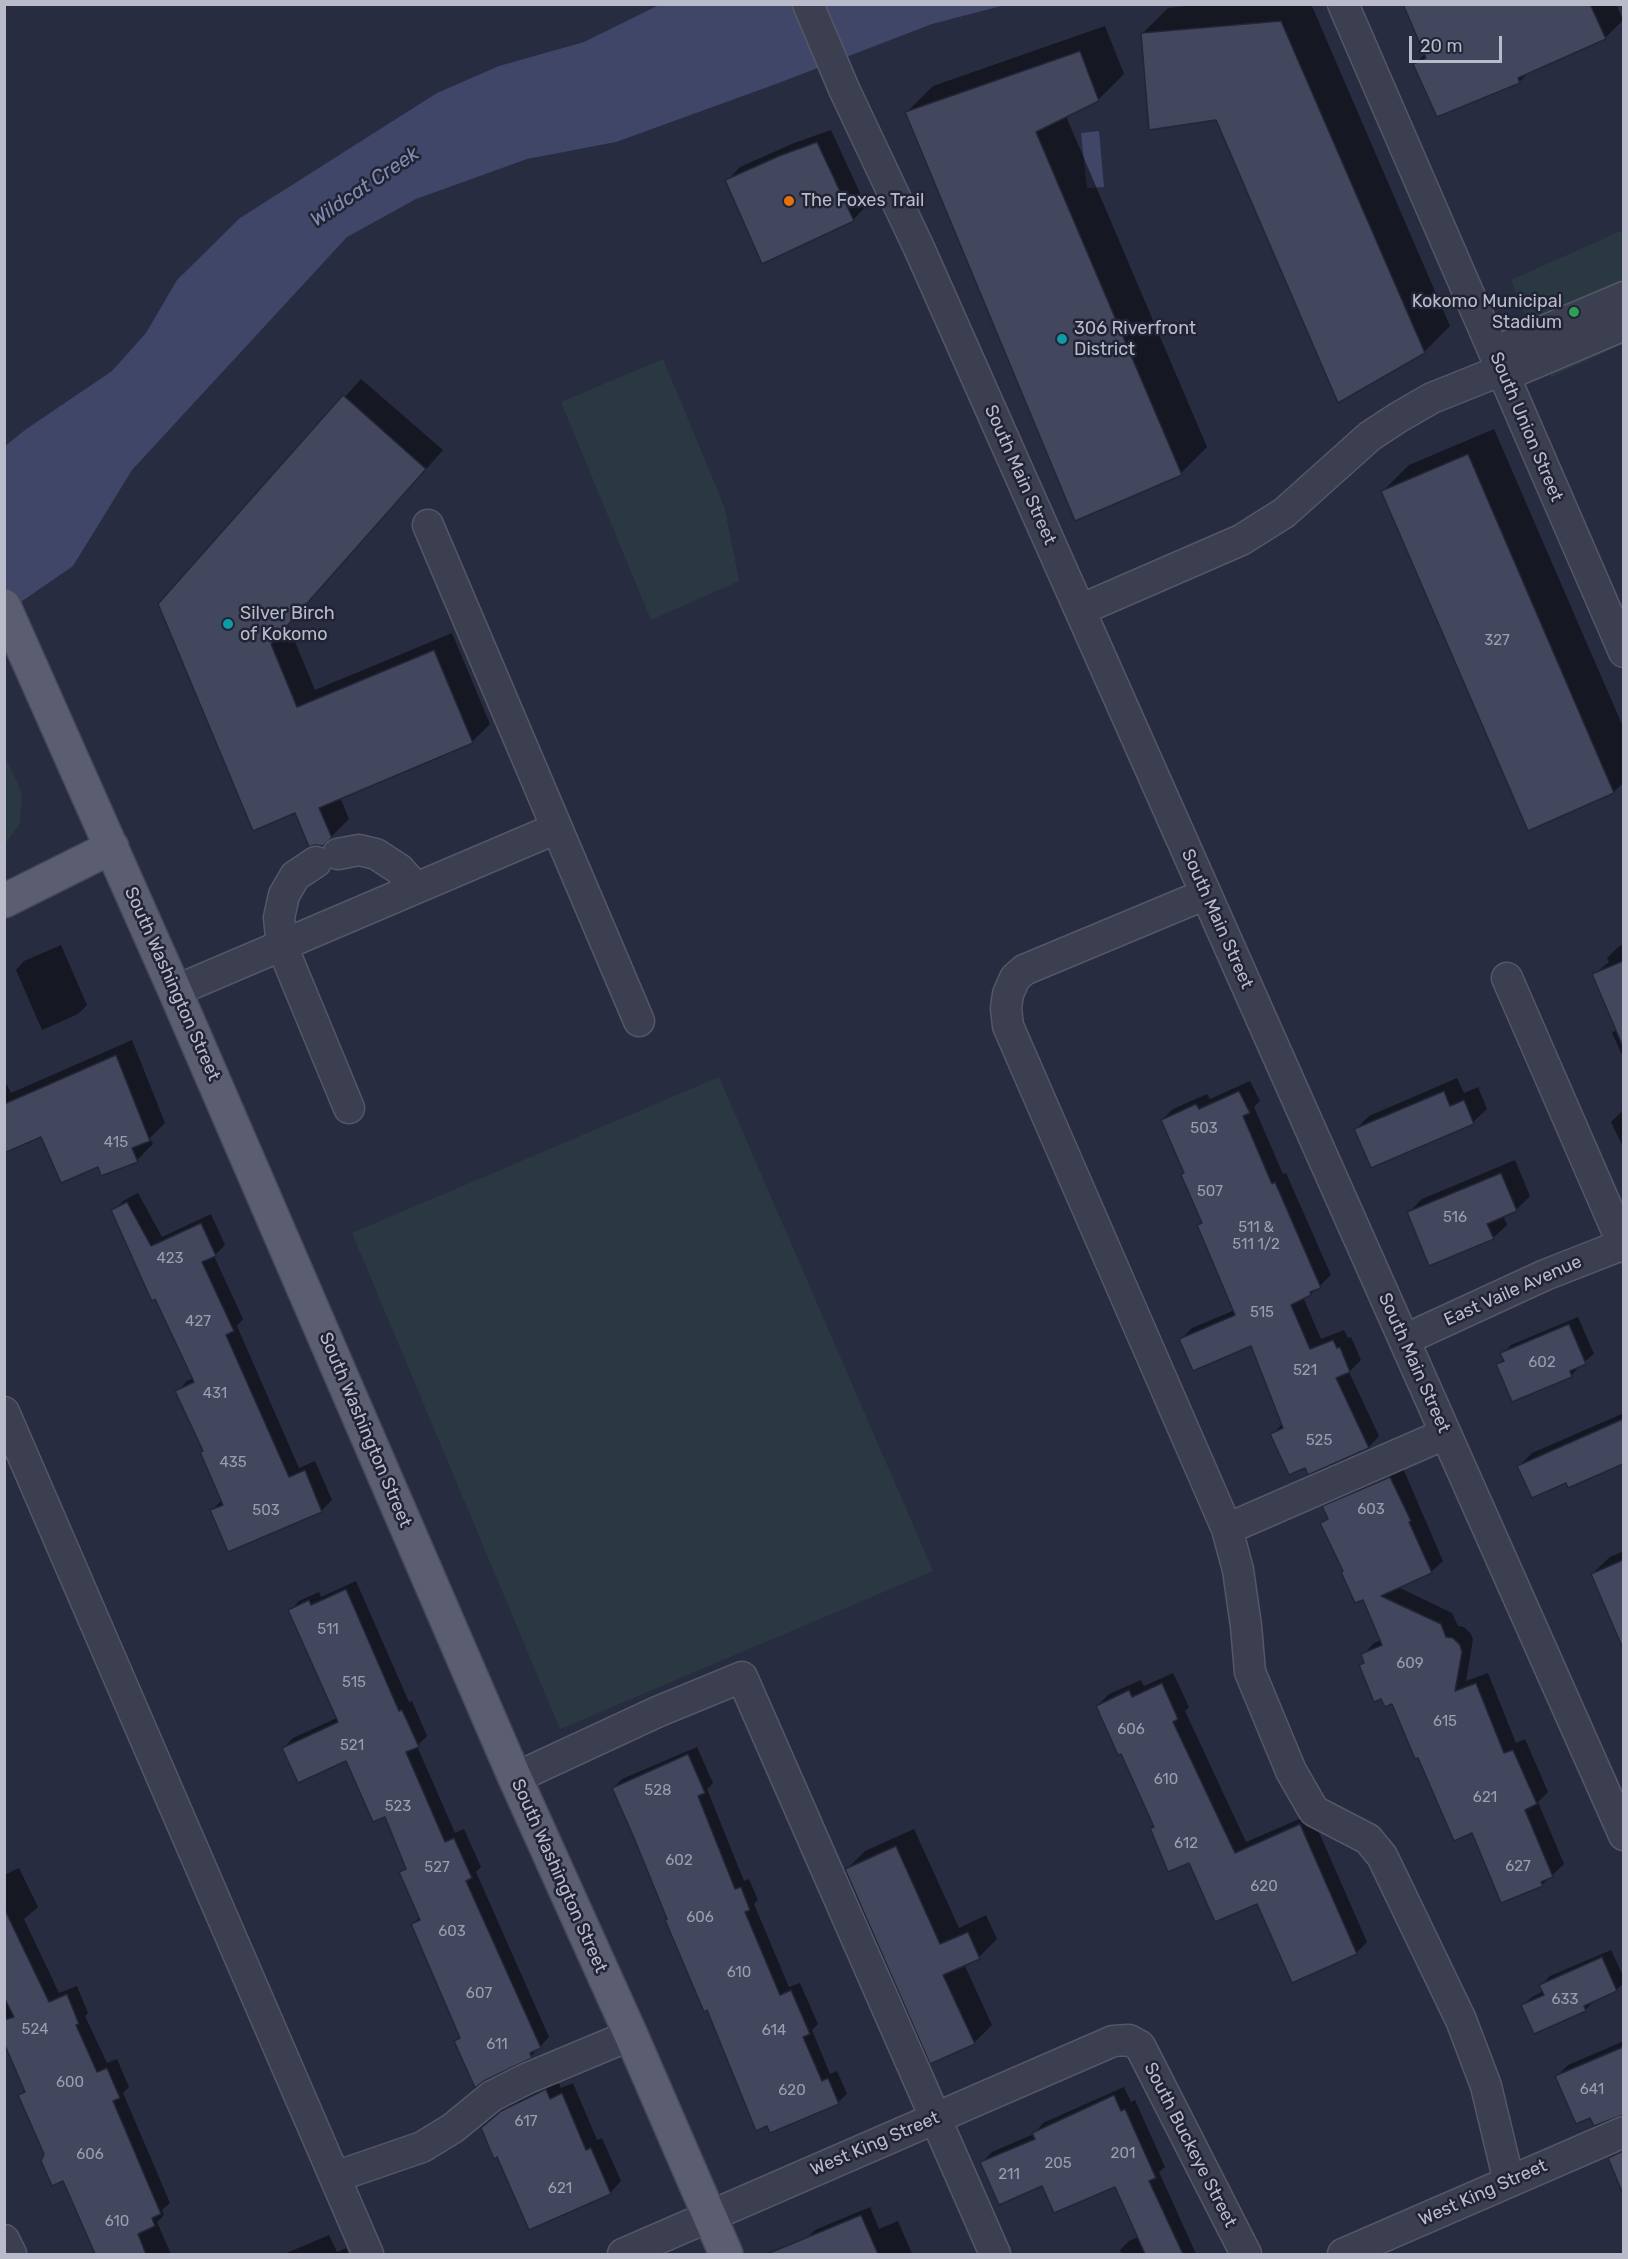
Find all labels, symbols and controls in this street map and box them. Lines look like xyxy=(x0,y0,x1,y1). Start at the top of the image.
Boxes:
scale bar xyxy=(1412,24,1505,62)
text: 20 m xyxy=(1420,35,1462,57)
water label: Wildcat Creek xyxy=(306,142,424,232)
place label: The Foxes Trail xyxy=(801,190,924,212)
marker: The Foxes Trail xyxy=(782,194,796,208)
place label: Kokomo Municipal Stadium xyxy=(1412,291,1562,334)
marker: Kokomo Municipal Stadium xyxy=(1567,305,1581,319)
place label: 306 Riverfront District xyxy=(1074,318,1196,360)
marker: 306 Riverfront District xyxy=(1055,332,1069,346)
street label: South Union Street xyxy=(1485,349,1567,505)
street label: South Main Street xyxy=(979,402,1061,548)
place label: Silver Birch of Kokomo xyxy=(240,603,335,646)
marker: Silver Birch of Kokomo xyxy=(221,617,235,631)
house number: 327 xyxy=(1484,632,1510,650)
street label: South Main Street xyxy=(1176,846,1258,992)
street label: South Washington Street xyxy=(120,884,224,1084)
house number: 503 xyxy=(1190,1120,1218,1138)
house number: 415 xyxy=(104,1134,128,1152)
house number: 507 xyxy=(1197,1183,1223,1201)
house number: 516 xyxy=(1443,1209,1467,1227)
house number: 511 & 511 1/2 xyxy=(1232,1219,1280,1254)
house number: 423 xyxy=(156,1250,184,1268)
street label: East Vaile Avenue xyxy=(1441,1251,1585,1331)
street label: South Main Street xyxy=(1373,1290,1455,1436)
house number: 515 xyxy=(1250,1304,1274,1322)
house number: 427 xyxy=(185,1313,211,1331)
street label: South Washington Street xyxy=(314,1329,416,1531)
house number: 602 xyxy=(1528,1354,1556,1372)
house number: 521 xyxy=(1293,1362,1317,1380)
house number: 431 xyxy=(203,1385,227,1403)
house number: 525 xyxy=(1306,1432,1332,1450)
house number: 435 xyxy=(219,1454,247,1472)
house number: 603 xyxy=(1357,1501,1385,1519)
house number: 503 xyxy=(252,1502,280,1520)
house number: 511 xyxy=(317,1621,339,1639)
house number: 609 xyxy=(1396,1655,1424,1673)
house number: 515 xyxy=(342,1674,366,1692)
house number: 615 xyxy=(1433,1713,1457,1731)
house number: 606 xyxy=(1117,1721,1145,1739)
house number: 521 xyxy=(340,1737,364,1755)
house number: 610 xyxy=(1154,1771,1178,1789)
street label: South Washington Street xyxy=(507,1776,611,1976)
house number: 528 xyxy=(644,1782,672,1800)
house number: 621 xyxy=(1473,1789,1497,1807)
house number: 523 xyxy=(385,1798,411,1816)
house number: 612 xyxy=(1174,1835,1198,1853)
house number: 602 xyxy=(665,1852,693,1870)
house number: 627 xyxy=(1505,1858,1531,1876)
house number: 527 xyxy=(424,1859,450,1877)
house number: 620 xyxy=(1250,1878,1278,1896)
house number: 606 xyxy=(686,1909,714,1927)
house number: 603 xyxy=(438,1923,466,1941)
house number: 610 xyxy=(727,1964,751,1982)
house number: 607 xyxy=(466,1985,492,2003)
house number: 633 xyxy=(1551,1991,1579,2009)
house number: 524 xyxy=(22,2021,48,2039)
house number: 614 xyxy=(762,2022,786,2040)
house number: 611 xyxy=(486,2036,508,2054)
street label: South Buckeye Street xyxy=(1139,2059,1241,2231)
house number: 600 xyxy=(56,2074,84,2092)
house number: 641 xyxy=(1580,2081,1604,2099)
house number: 620 xyxy=(778,2082,806,2100)
street label: West King Street xyxy=(807,2107,943,2181)
house number: 617 xyxy=(515,2113,537,2131)
house number: 201 xyxy=(1111,2145,1135,2163)
house number: 606 xyxy=(76,2146,104,2164)
house number: 205 xyxy=(1044,2155,1072,2173)
street label: West King Street xyxy=(1416,2155,1550,2231)
house number: 211 xyxy=(998,2166,1020,2184)
house number: 621 xyxy=(548,2180,572,2198)
house number: 610 xyxy=(105,2213,129,2231)

